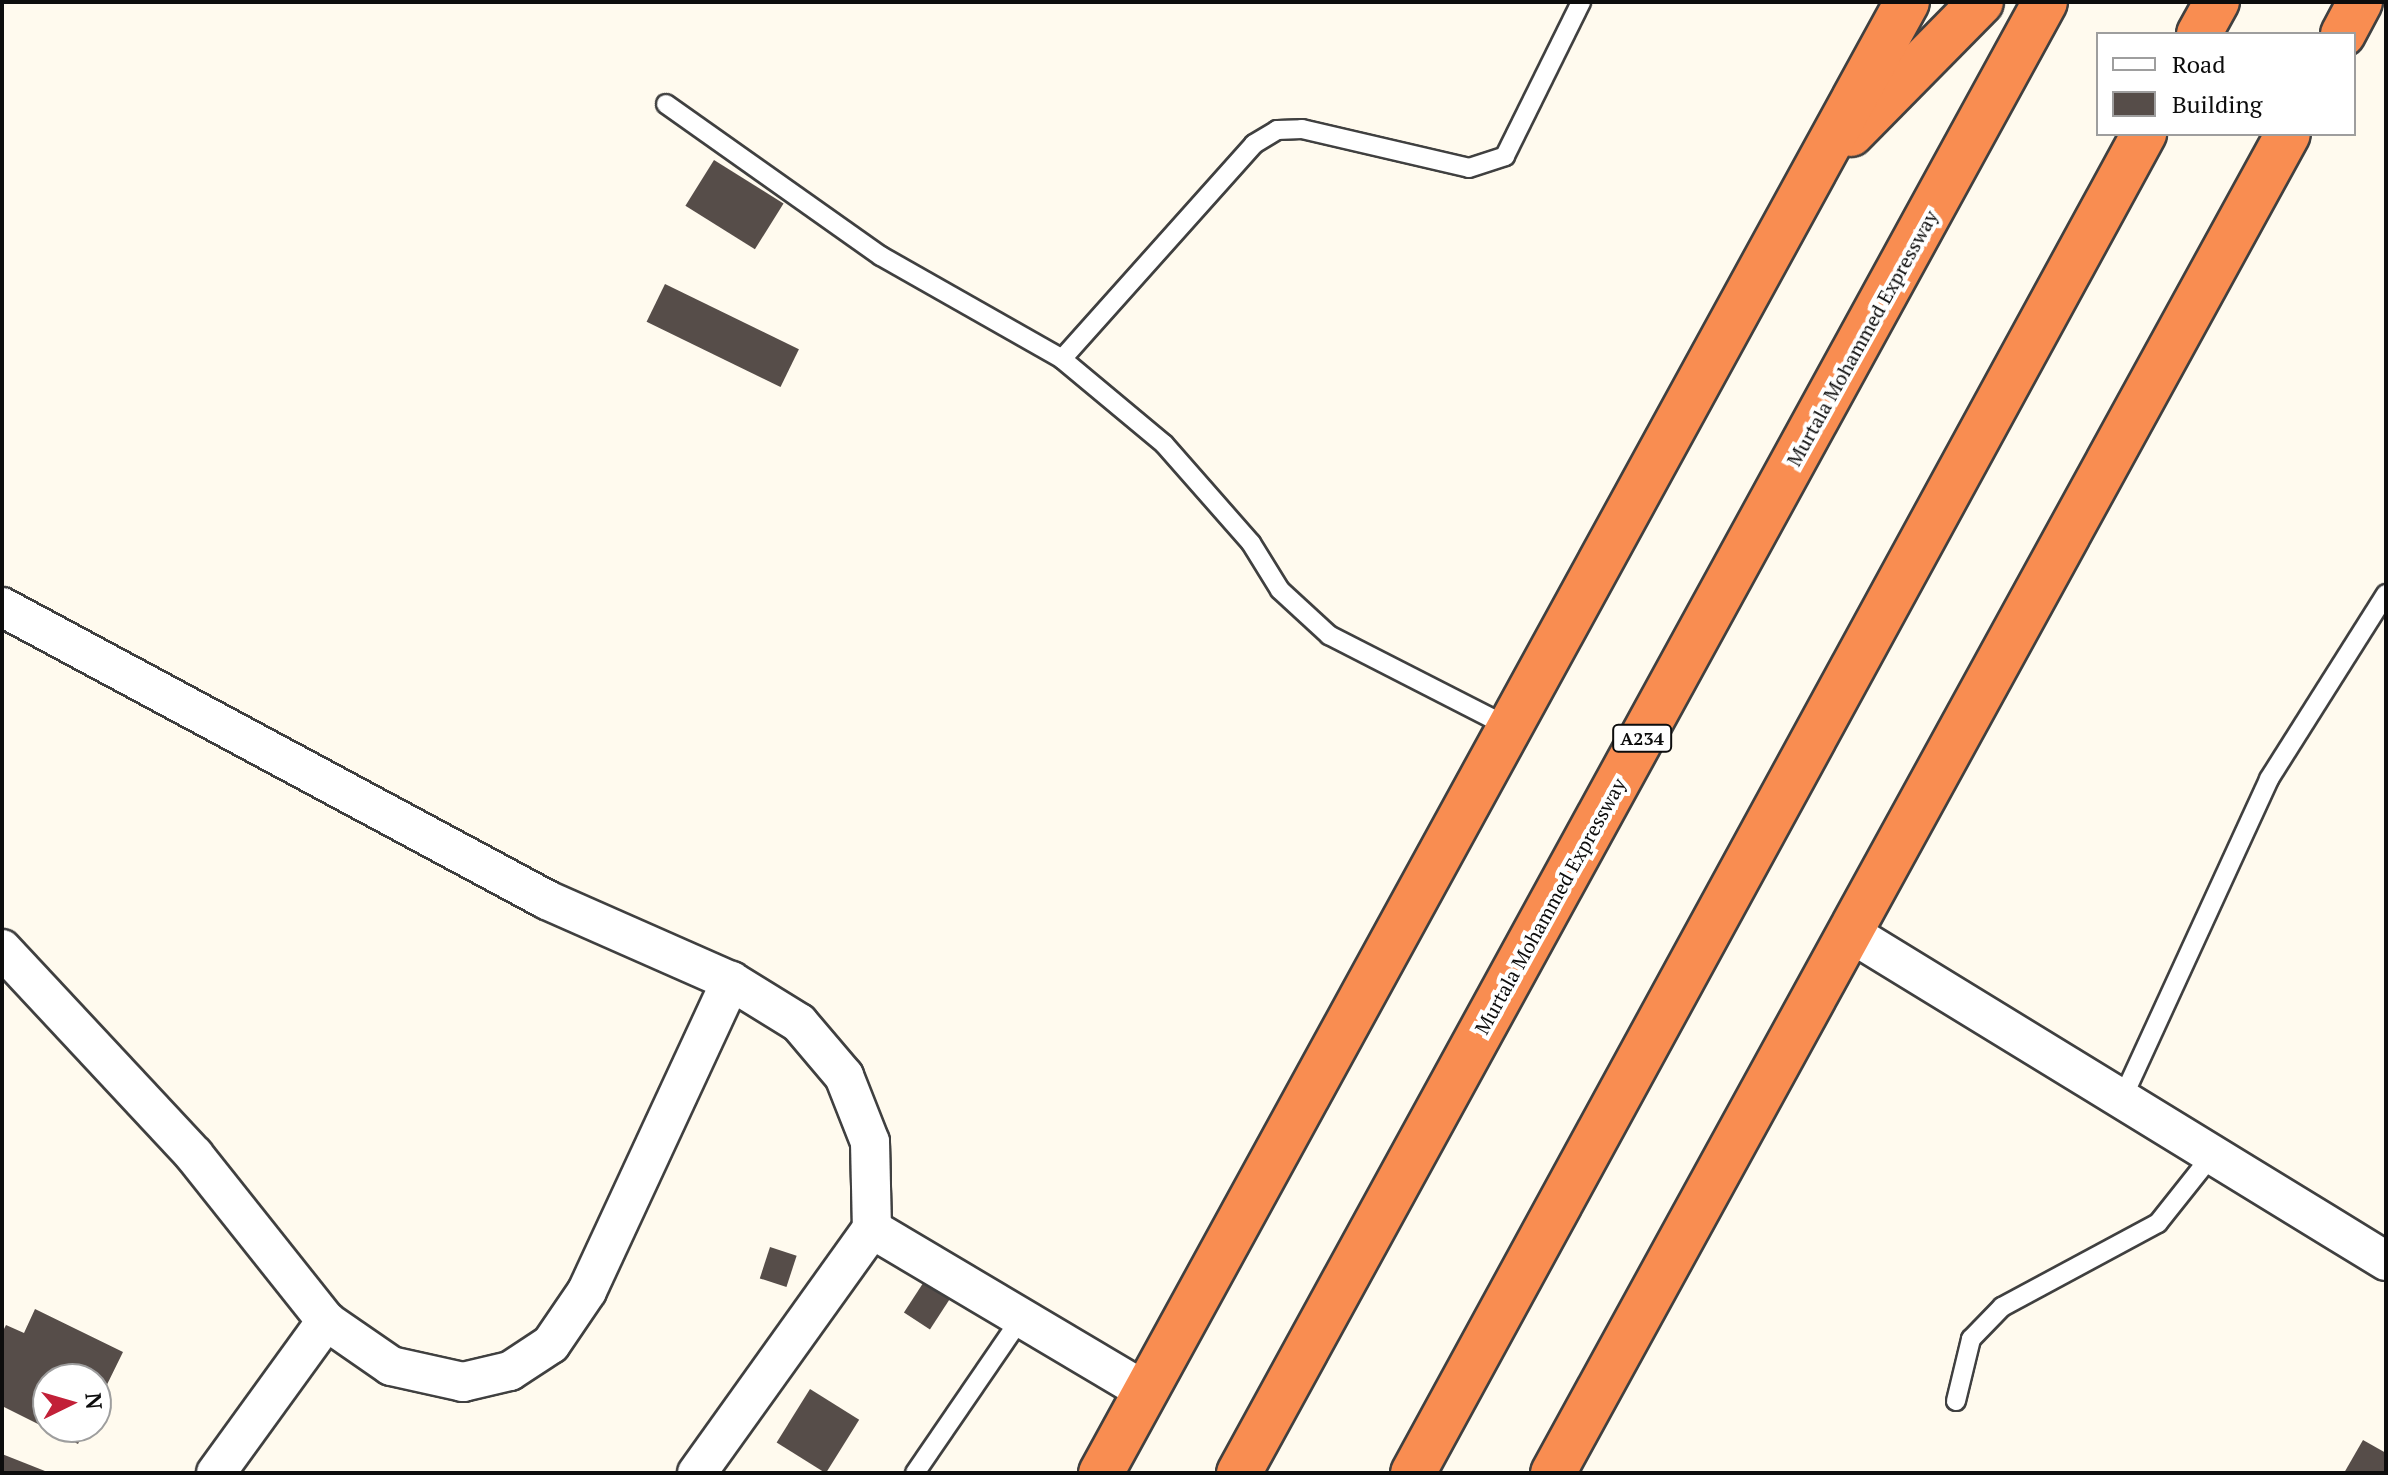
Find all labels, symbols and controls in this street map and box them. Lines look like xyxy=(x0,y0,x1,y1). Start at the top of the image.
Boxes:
legend xyxy=(2096,32,2356,136)
text: Road xyxy=(2172,48,2226,80)
text: Building xyxy=(2172,88,2262,120)
street label: Murtala Mohammed Expressway xyxy=(1781,206,1943,470)
road number: A234 xyxy=(1612,724,1672,752)
street label: Murtala Mohammed Expressway xyxy=(1469,774,1631,1038)
north arrow xyxy=(32,1363,112,1443)
text: N xyxy=(79,1391,110,1411)

